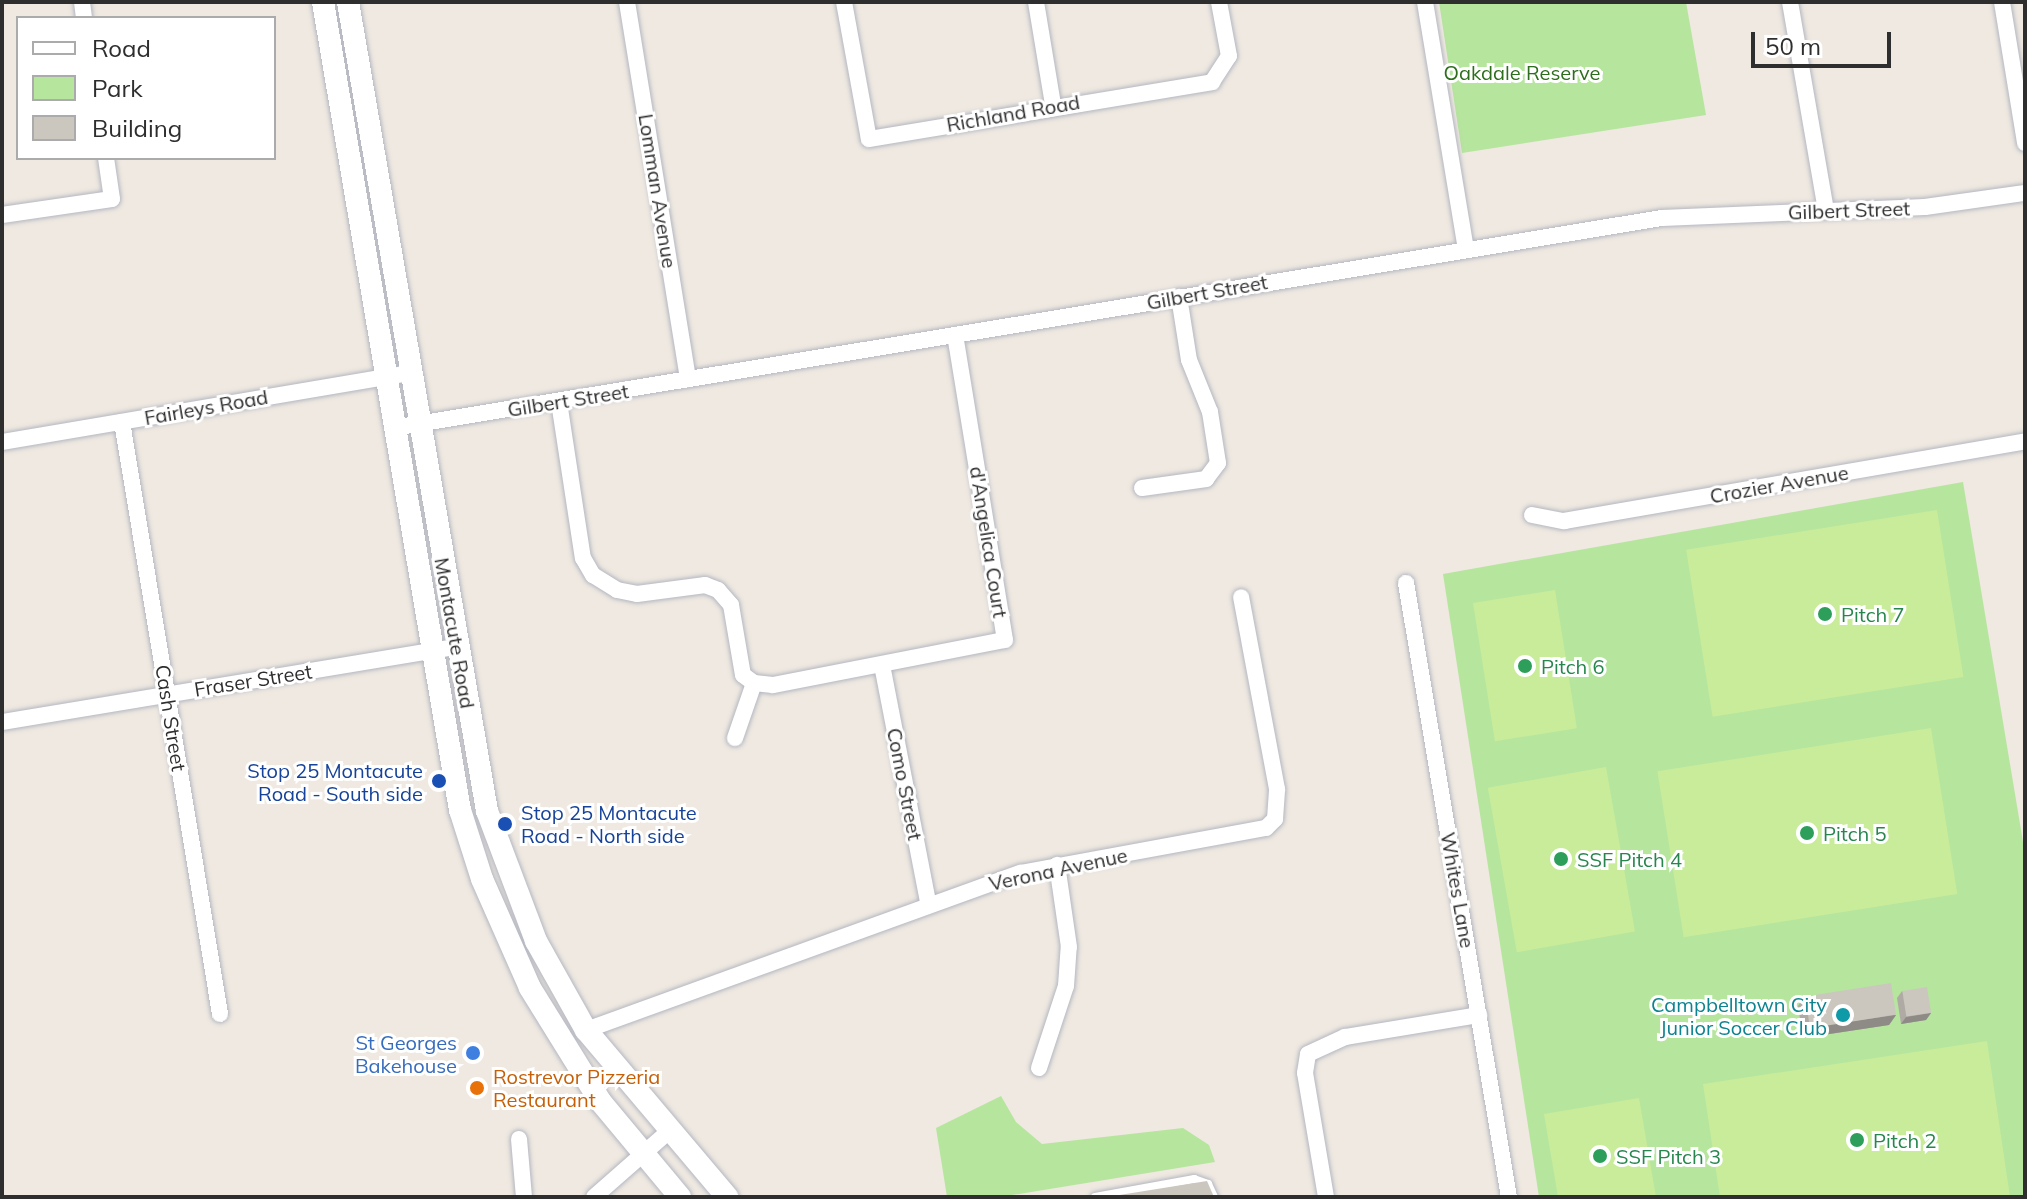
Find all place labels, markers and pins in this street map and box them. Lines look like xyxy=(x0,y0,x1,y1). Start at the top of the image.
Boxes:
place label: Pitch 7 xyxy=(1841,602,1905,626)
marker: Pitch 7 xyxy=(1816,605,1834,623)
place label: Pitch 6 xyxy=(1541,654,1605,678)
marker: Pitch 6 xyxy=(1516,657,1534,675)
place label: Stop 25 Montacute Road - South side xyxy=(247,758,423,805)
marker: Stop 25 Montacute Road - South side xyxy=(430,772,448,790)
place label: Stop 25 Montacute Road - North side xyxy=(521,800,697,847)
marker: Stop 25 Montacute Road - North side xyxy=(496,815,514,833)
place label: Pitch 5 xyxy=(1823,821,1887,845)
marker: Pitch 5 xyxy=(1798,824,1816,842)
place label: SSF Pitch 4 xyxy=(1577,847,1682,871)
marker: SSF Pitch 4 xyxy=(1552,850,1570,868)
place label: Campbelltown City Junior Soccer Club xyxy=(1651,992,1827,1039)
marker: Campbelltown City Junior Soccer Club xyxy=(1834,1006,1852,1024)
place label: St Georges Bakehouse xyxy=(355,1030,457,1077)
marker: St Georges Bakehouse xyxy=(464,1044,482,1062)
place label: Rostrevor Pizzeria Restaurant xyxy=(493,1064,660,1111)
marker: Rostrevor Pizzeria Restaurant xyxy=(468,1079,486,1097)
place label: Pitch 2 xyxy=(1873,1128,1937,1152)
marker: Pitch 2 xyxy=(1848,1131,1866,1149)
place label: SSF Pitch 3 xyxy=(1616,1144,1721,1168)
marker: SSF Pitch 3 xyxy=(1591,1147,1609,1165)

